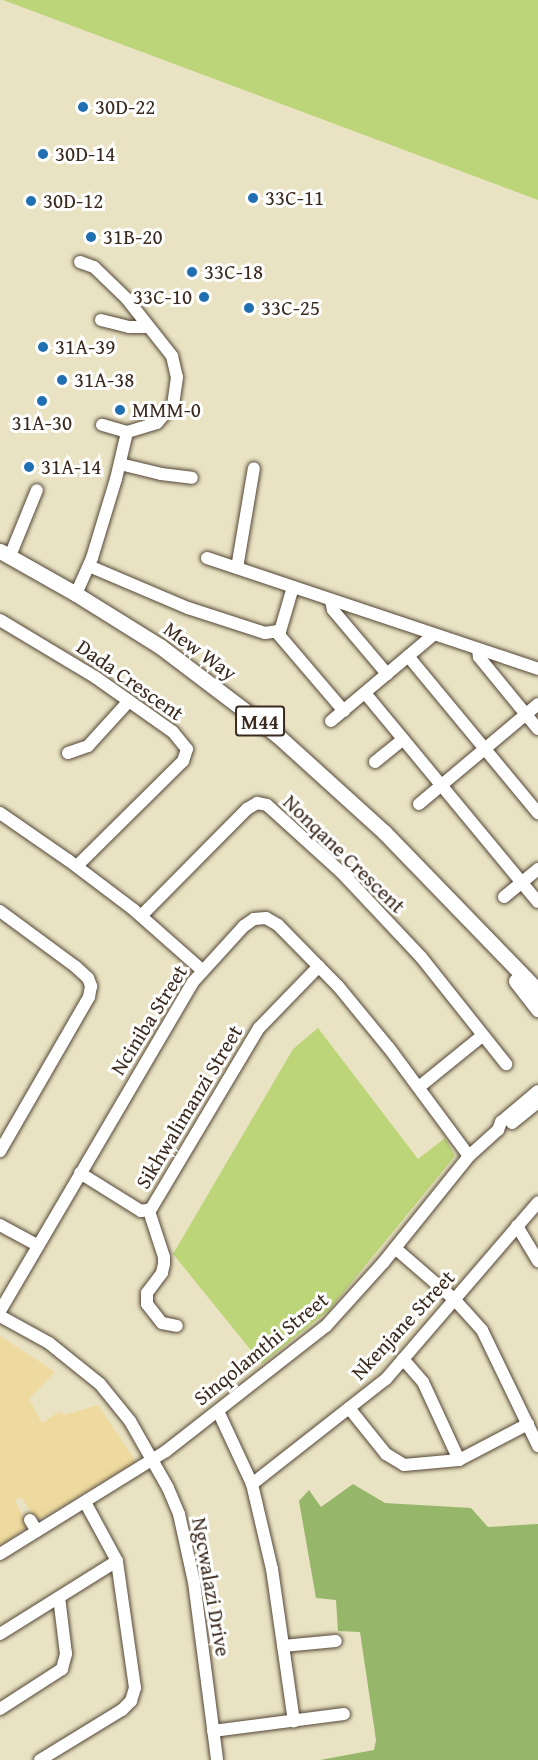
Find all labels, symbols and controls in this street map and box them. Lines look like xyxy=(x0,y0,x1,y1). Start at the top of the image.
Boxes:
place label: 30D-22 xyxy=(95,94,155,120)
marker: 30D-22 xyxy=(76,100,90,114)
place label: 30D-14 xyxy=(55,141,115,167)
marker: 30D-14 xyxy=(36,147,50,161)
place label: 33C-11 xyxy=(265,185,324,211)
place label: 30D-12 xyxy=(43,188,103,214)
marker: 33C-11 xyxy=(246,191,260,205)
marker: 30D-12 xyxy=(24,194,38,208)
place label: 31B-20 xyxy=(103,224,163,250)
marker: 31B-20 xyxy=(84,230,98,244)
place label: 33C-18 xyxy=(204,259,263,285)
marker: 33C-18 xyxy=(185,265,199,279)
place label: 33C-10 xyxy=(133,284,192,310)
marker: 33C-10 xyxy=(197,290,211,304)
place label: 33C-25 xyxy=(261,295,320,321)
marker: 33C-25 xyxy=(242,301,256,315)
place label: 31A-39 xyxy=(55,334,115,360)
marker: 31A-39 xyxy=(36,340,50,354)
place label: 31A-38 xyxy=(74,367,134,393)
marker: 31A-38 xyxy=(55,373,69,387)
marker: 31A-30 xyxy=(35,394,49,408)
place label: MMM-0 xyxy=(132,397,201,423)
marker: MMM-0 xyxy=(113,403,127,417)
place label: 31A-30 xyxy=(12,410,72,436)
place label: 31A-14 xyxy=(41,454,101,480)
marker: 31A-14 xyxy=(22,460,36,474)
street label: Mew Way xyxy=(159,616,241,686)
street label: Dada Crescent xyxy=(72,634,188,726)
road number: M44 xyxy=(234,704,286,738)
street label: Nonqane Crescent xyxy=(278,789,410,919)
street label: Nciniba Street xyxy=(105,960,193,1080)
street label: Sikhwalimanzi Street xyxy=(130,1021,248,1193)
street label: Nkenjane Street xyxy=(346,1265,460,1385)
street label: Sinqolamthi Street xyxy=(189,1287,333,1411)
street label: Ngcwalazi Drive xyxy=(186,1516,236,1658)

